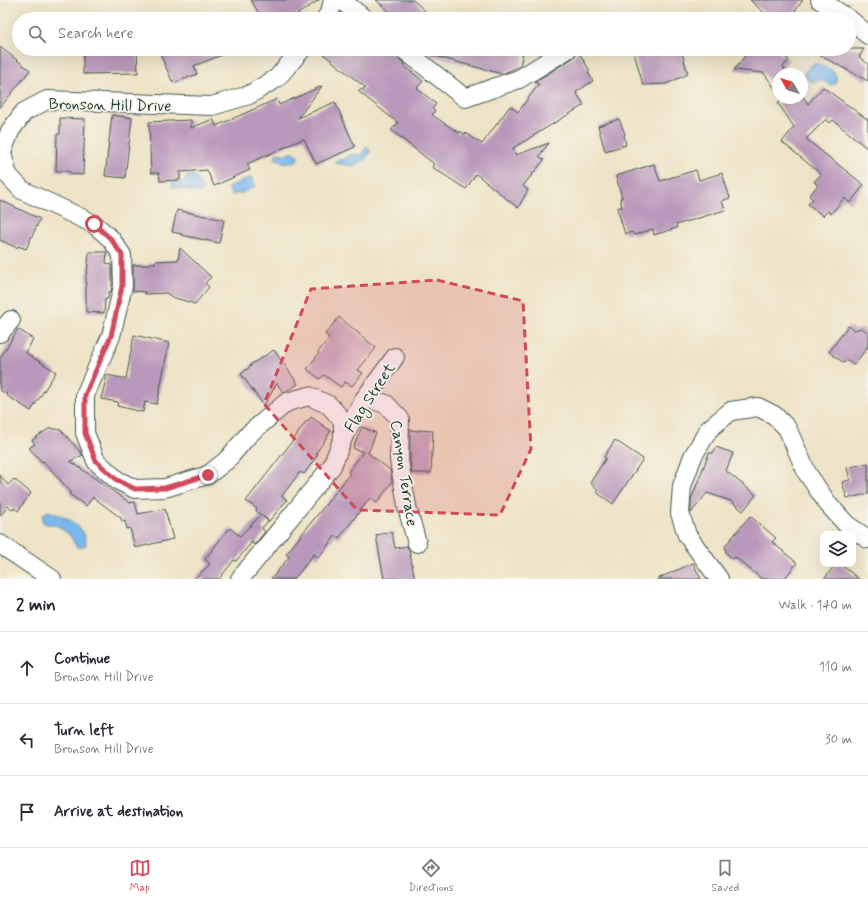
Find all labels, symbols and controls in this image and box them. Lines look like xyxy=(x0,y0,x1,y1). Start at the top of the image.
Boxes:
search box xyxy=(12,12,856,56)
icon: search xyxy=(26,23,48,45)
text: Search here xyxy=(58,24,134,44)
north arrow xyxy=(772,68,808,104)
street label: Bronson Hill Drive xyxy=(49,94,171,117)
route start xyxy=(85,215,103,233)
street label: Flag Street xyxy=(340,358,402,437)
street label: Canyon Terrace xyxy=(385,419,422,528)
route end xyxy=(199,466,217,484)
map controls xyxy=(820,531,856,567)
button: layers xyxy=(820,531,856,567)
text: 2 min xyxy=(16,594,56,616)
text: Walk · 140 m xyxy=(779,597,852,614)
text: Continue xyxy=(54,649,110,669)
icon: ahead xyxy=(16,657,38,679)
text: 110 m xyxy=(819,659,852,676)
text: Bronson Hill Drive xyxy=(54,669,154,686)
text: Turn left xyxy=(54,721,114,741)
icon: left xyxy=(16,729,38,751)
text: 30 m xyxy=(825,731,852,748)
text: Bronson Hill Drive xyxy=(54,741,154,758)
icon: arrive xyxy=(16,801,38,823)
text: Arrive at destination xyxy=(54,802,183,822)
tab: Map xyxy=(129,857,151,895)
tab: Directions xyxy=(408,857,454,895)
tab: Saved xyxy=(711,857,739,895)

